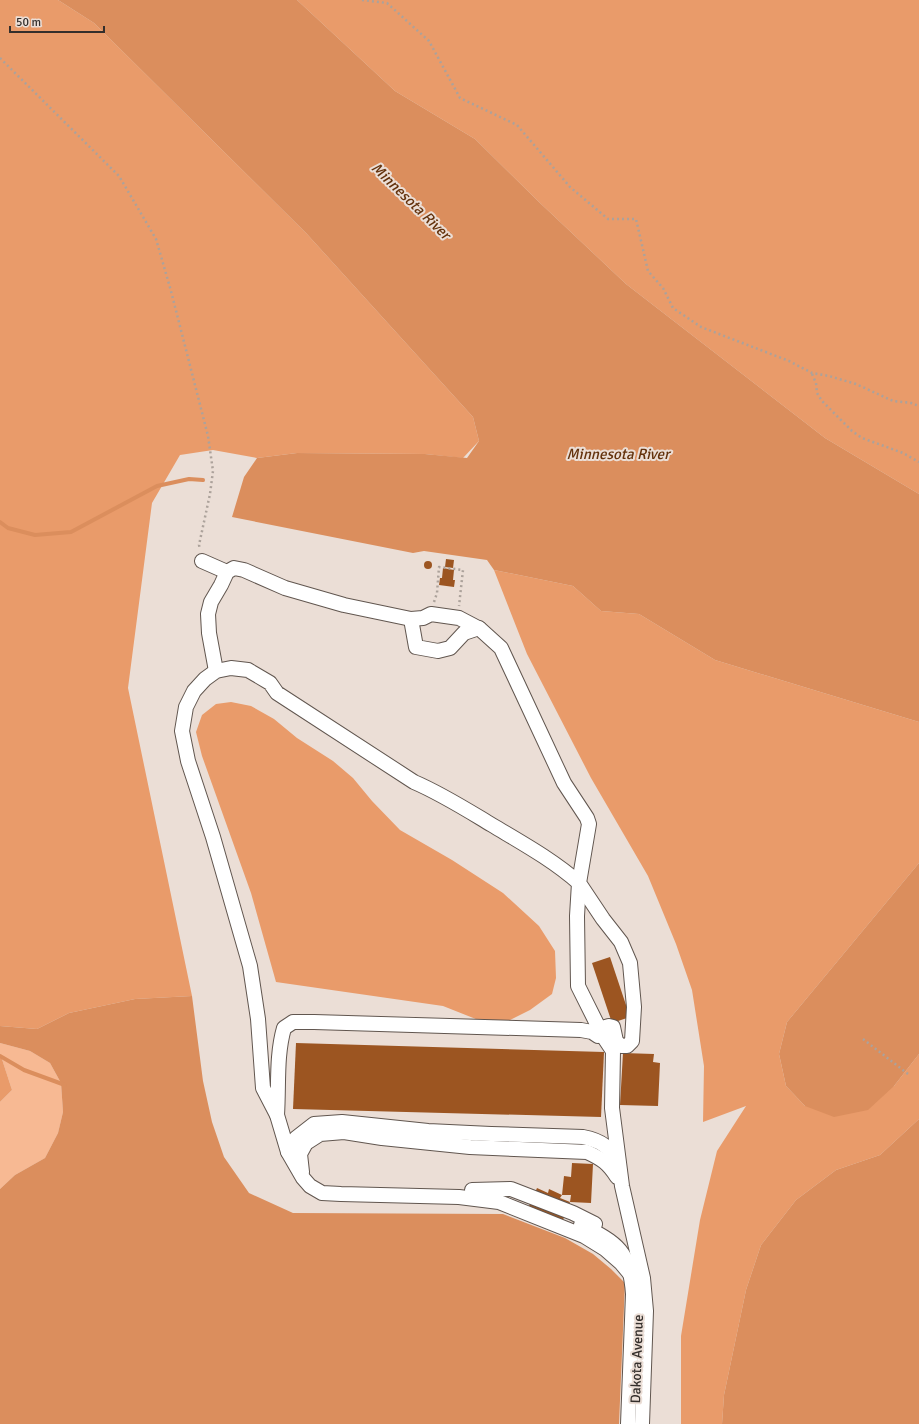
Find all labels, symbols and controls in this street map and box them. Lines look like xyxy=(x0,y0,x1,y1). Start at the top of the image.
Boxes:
scale bar xyxy=(10,8,104,34)
text: 50 m xyxy=(16,15,41,30)
water label: Minnesota River xyxy=(368,159,456,245)
water label: Minnesota River xyxy=(566,445,672,463)
street label: Dakota Avenue xyxy=(627,1314,647,1404)

